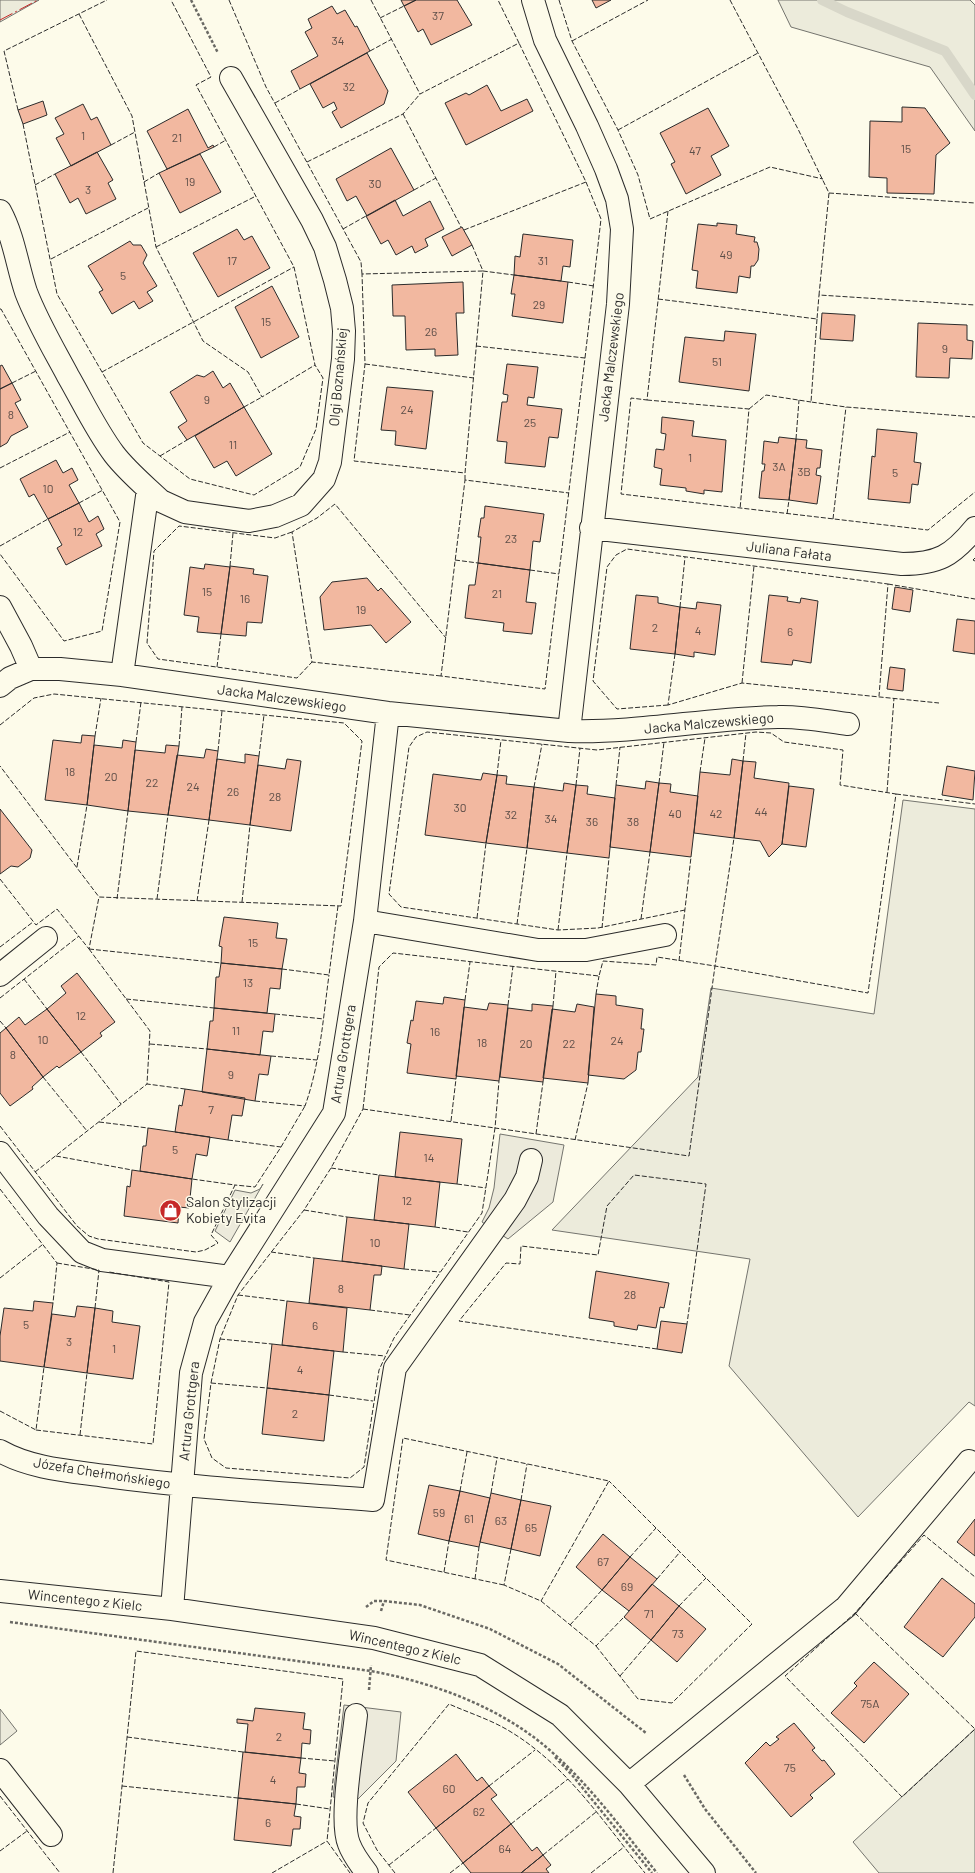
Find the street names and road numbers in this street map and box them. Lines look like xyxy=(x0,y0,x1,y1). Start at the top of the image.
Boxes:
street label: Jacka Malczewskiego xyxy=(594,291,627,423)
street label: Olgi Boznańskiej xyxy=(325,327,350,427)
street label: Juliana Fałata xyxy=(745,537,833,564)
street label: Jacka Malczewskiego xyxy=(216,680,348,715)
street label: Jacka Malczewskiego xyxy=(643,708,775,737)
street label: Artura Grottgera xyxy=(326,1003,359,1105)
street label: Artura Grottgera xyxy=(175,1360,202,1461)
street label: Józefa Chełmońskiego xyxy=(32,1453,172,1492)
street label: Wincentego z Kielc xyxy=(27,1585,143,1614)
street label: Wincentego z Kielc xyxy=(347,1625,463,1668)

